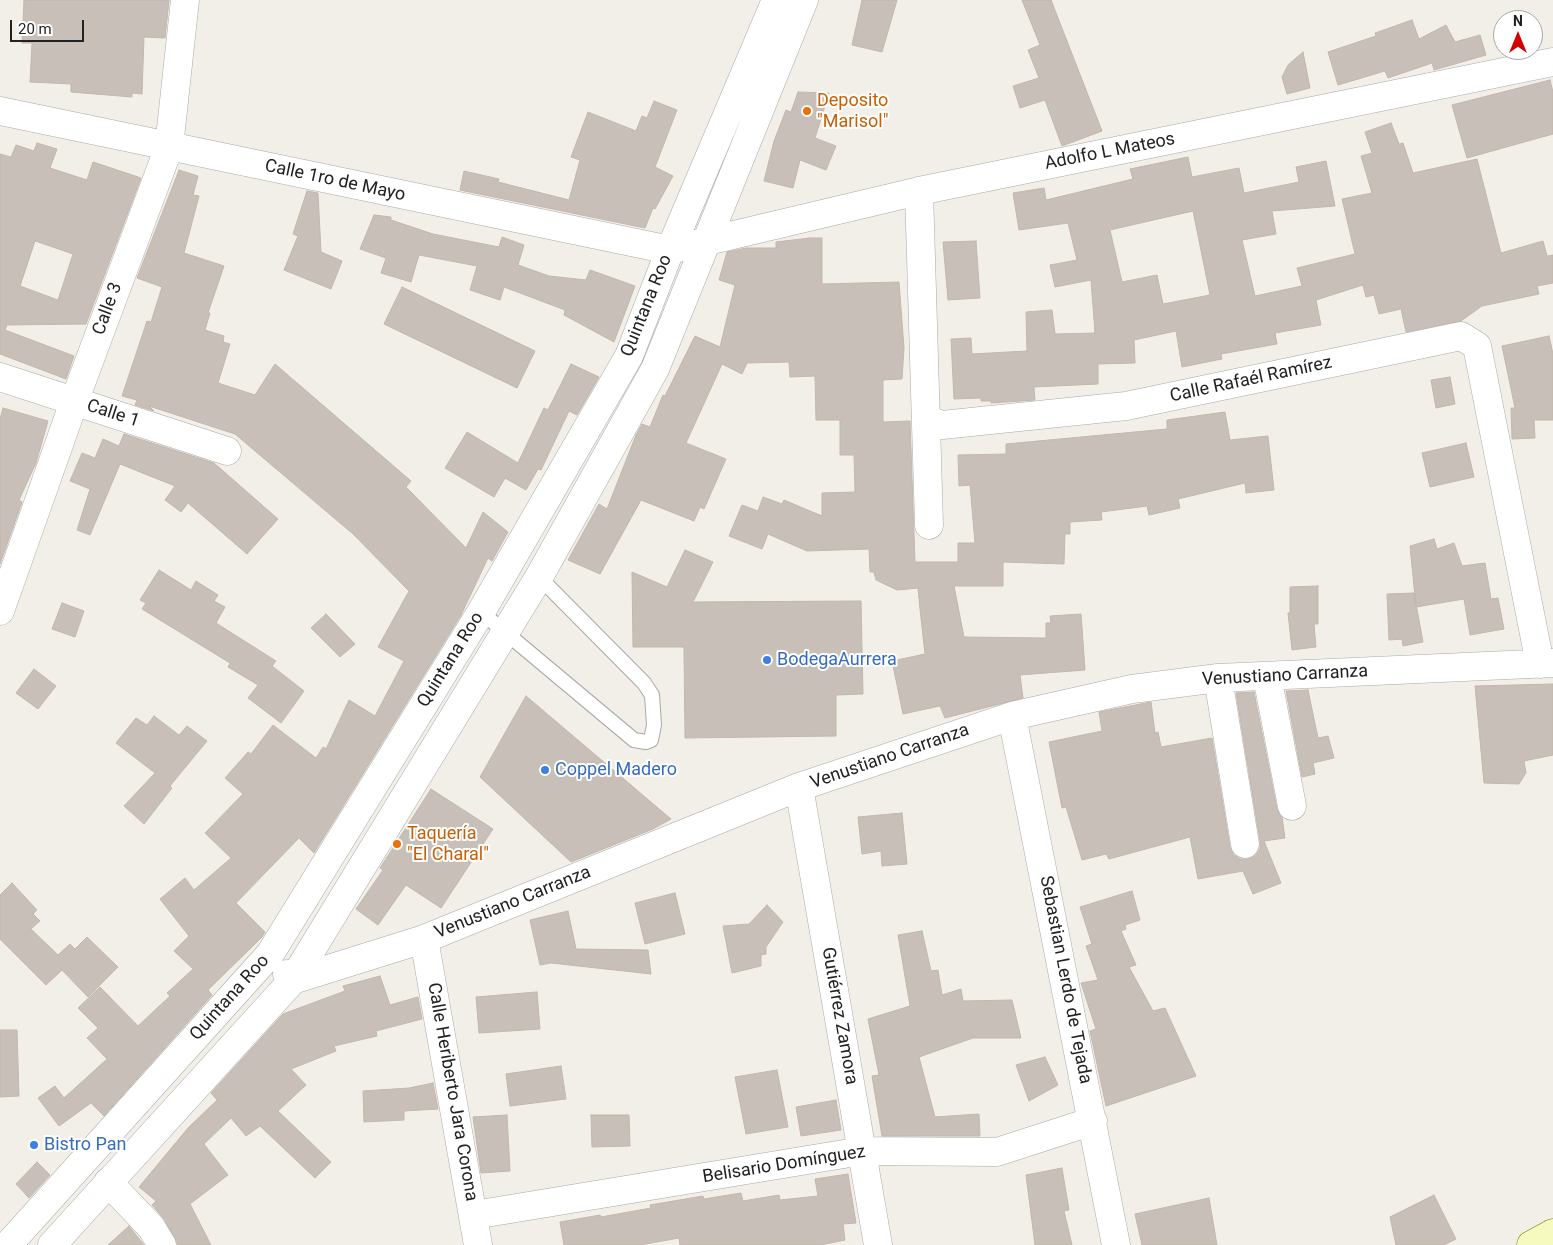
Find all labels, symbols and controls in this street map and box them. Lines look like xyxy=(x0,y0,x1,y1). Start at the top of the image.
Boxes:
scale bar xyxy=(12,10,86,42)
north arrow xyxy=(1493,10,1543,60)
text: N xyxy=(1513,13,1523,29)
text: 20 m xyxy=(18,20,52,38)
place label: Deposito "Marisol" xyxy=(817,90,888,132)
marker: Deposito "Marisol" xyxy=(801,105,813,117)
street label: Adolfo L Mateos xyxy=(1043,129,1177,175)
street label: Calle 1ro de Mayo xyxy=(263,156,407,206)
street label: Quintana Roo xyxy=(617,252,677,360)
street label: Calle 3 xyxy=(89,280,127,338)
street label: Calle Rafaél Ramírez xyxy=(1168,352,1334,408)
street label: Calle 1 xyxy=(84,395,142,433)
street label: Quintana Roo xyxy=(413,608,489,712)
place label: BodegaAurrera xyxy=(777,649,897,671)
marker: BodegaAurrera xyxy=(761,654,773,666)
street label: Venustiano Carranza xyxy=(1201,661,1369,691)
street label: Venustiano Carranza xyxy=(808,720,972,794)
place label: Coppel Madero xyxy=(555,759,677,781)
marker: Coppel Madero xyxy=(539,764,551,776)
place label: Taquería "El Charal" xyxy=(407,823,489,866)
marker: Taquería "El Charal" xyxy=(391,838,403,850)
street label: Venustiano Carranza xyxy=(432,862,594,944)
street label: Sebastian Lerdo de Tejada xyxy=(1034,874,1096,1086)
street label: Gutiérrez Zamora xyxy=(816,946,862,1086)
street label: Quintana Roo xyxy=(186,951,274,1045)
street label: Calle Heriberto Jara Corona xyxy=(422,981,482,1203)
place label: Bistro Pan xyxy=(44,1134,126,1156)
marker: Bistro Pan xyxy=(28,1139,40,1151)
street label: Belisario Domínguez xyxy=(701,1141,867,1189)

